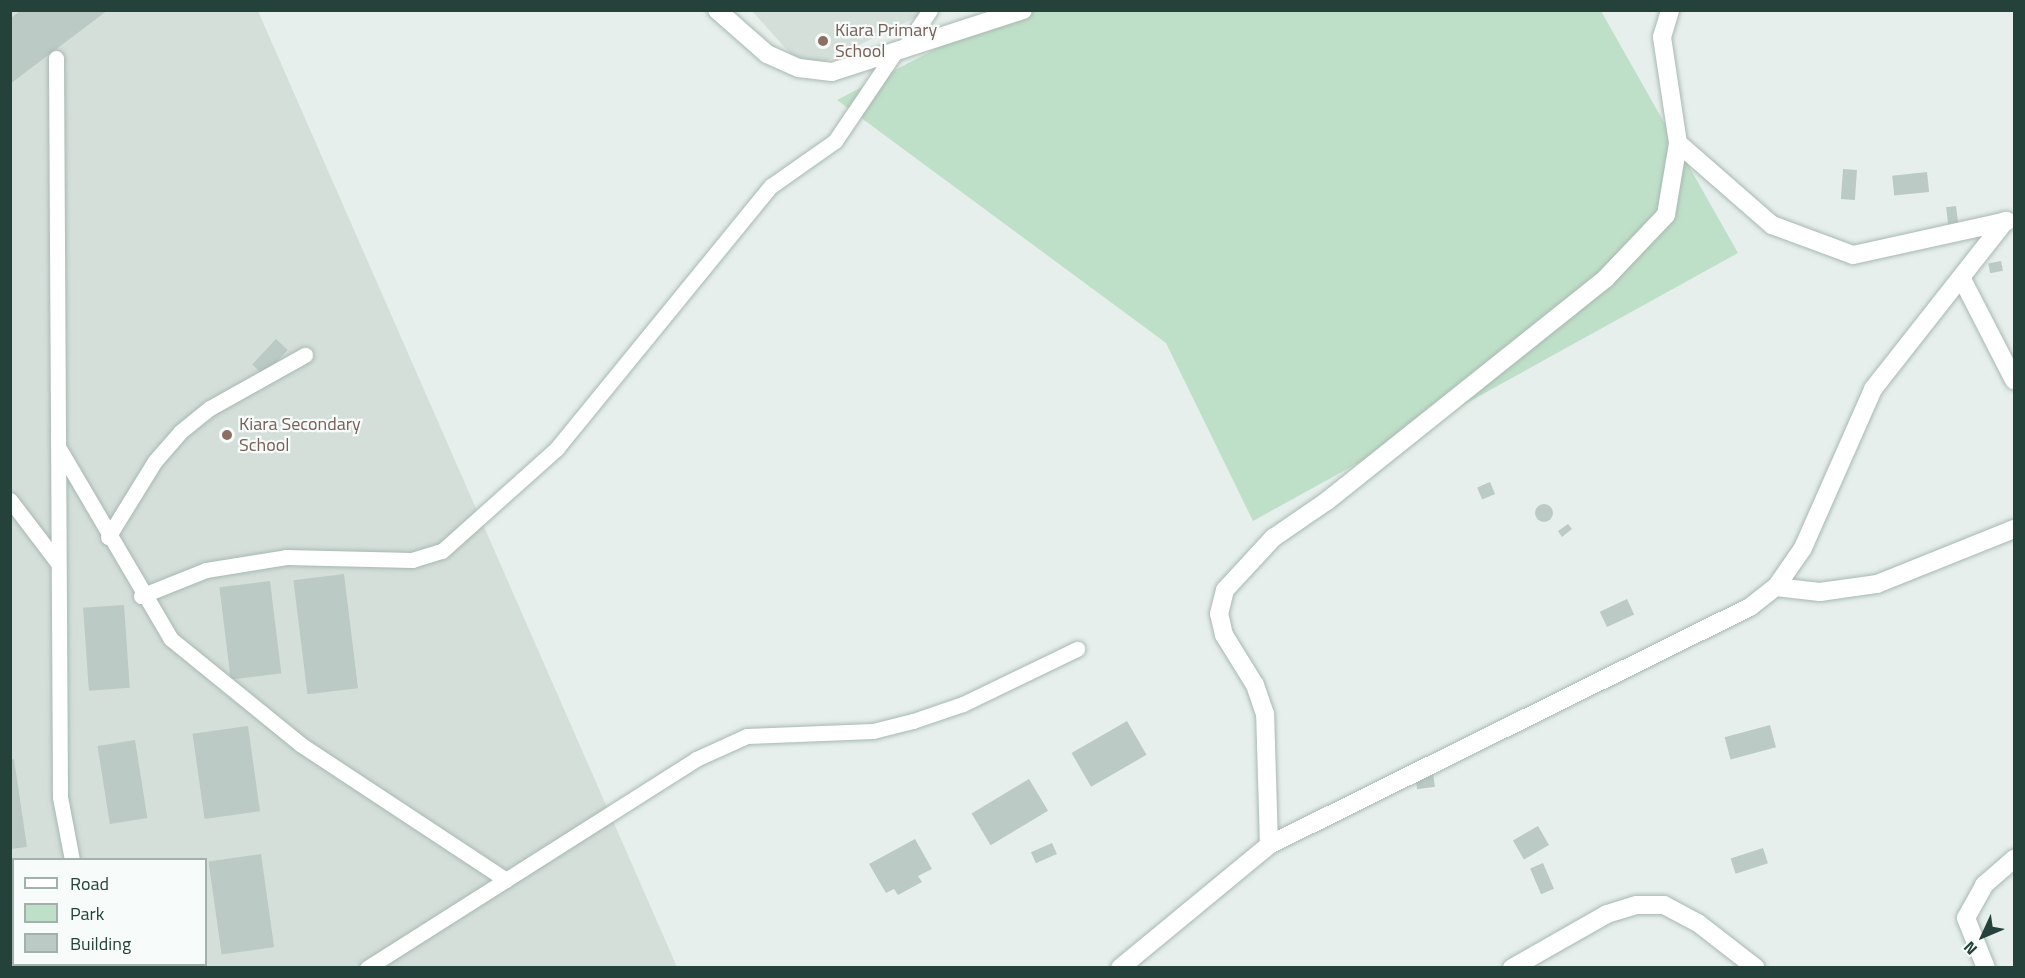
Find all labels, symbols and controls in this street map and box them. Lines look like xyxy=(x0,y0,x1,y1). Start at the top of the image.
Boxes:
place label: Kiara Primary School xyxy=(835,20,937,63)
marker: Kiara Primary School xyxy=(816,34,830,48)
place label: Kiara Secondary School xyxy=(239,414,361,456)
marker: Kiara Secondary School xyxy=(220,428,234,442)
legend xyxy=(12,858,207,966)
text: Road xyxy=(70,870,109,897)
text: Park xyxy=(70,900,104,927)
north arrow xyxy=(1953,906,2013,966)
text: Building xyxy=(70,930,131,957)
text: N xyxy=(1958,936,1983,961)

